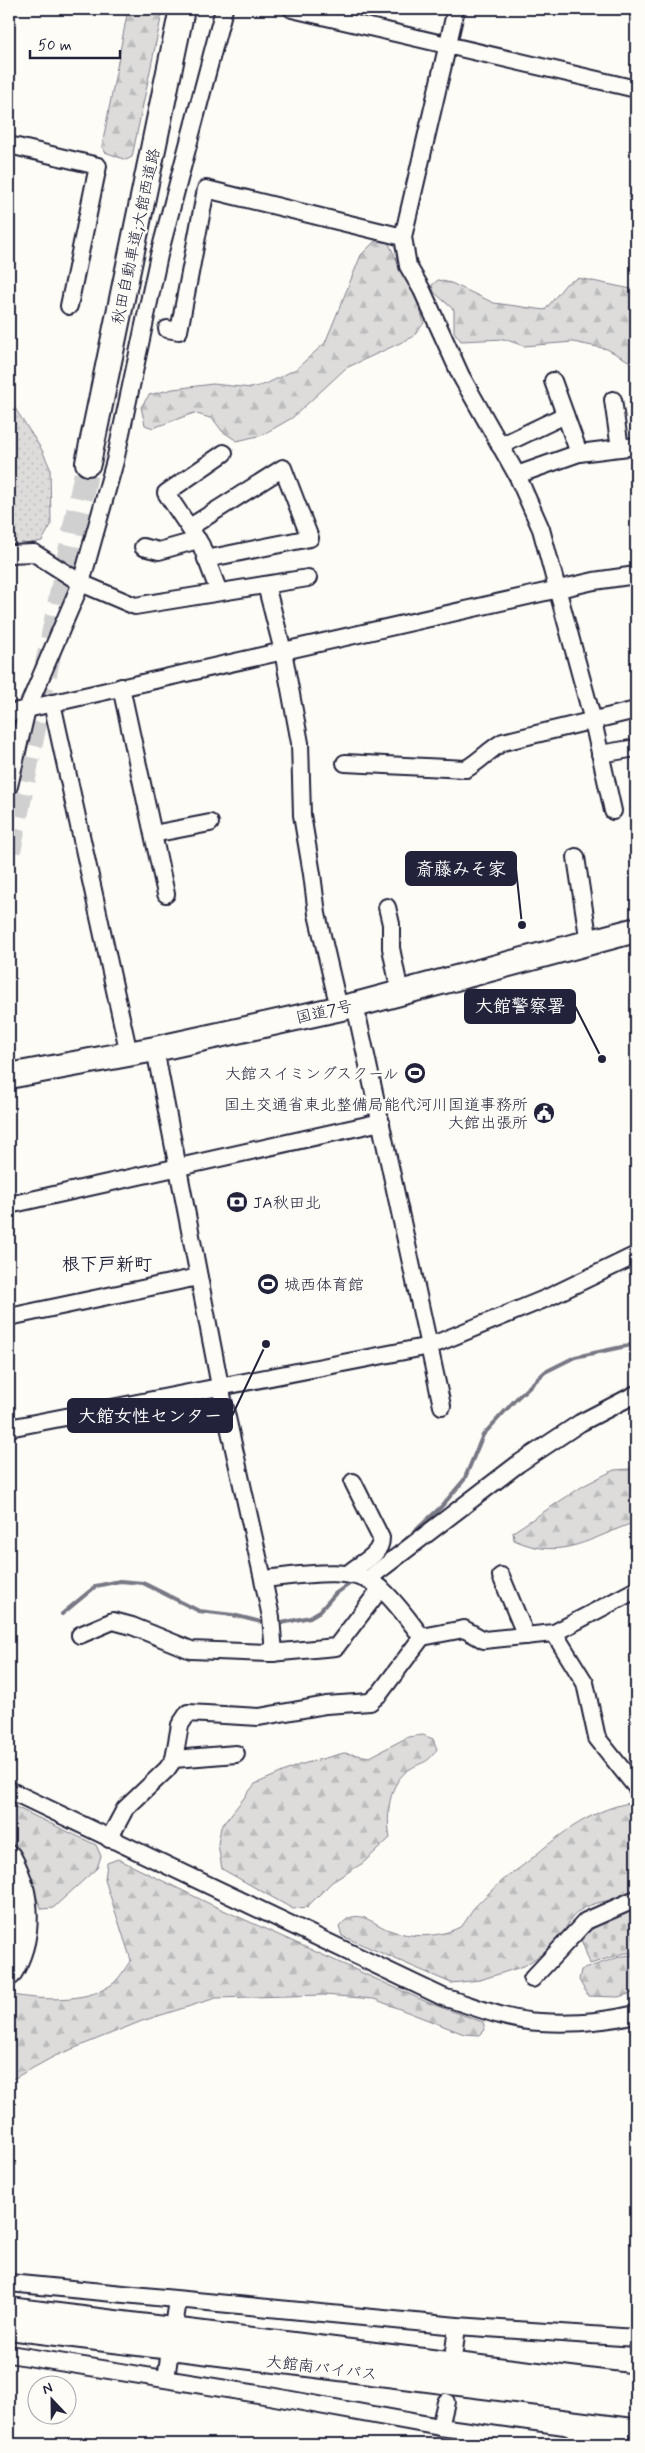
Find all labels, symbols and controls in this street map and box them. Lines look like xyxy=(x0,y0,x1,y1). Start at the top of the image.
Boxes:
scale bar xyxy=(30,28,120,60)
text: 50 m xyxy=(38,36,72,56)
street label: 秋田自動車道;大館西道路 xyxy=(108,146,165,326)
callout: 斎藤みそ家 xyxy=(406,852,516,885)
text: 斎藤みそ家 xyxy=(416,858,506,882)
callout: 大館警察署 xyxy=(465,990,575,1023)
text: 大館警察署 xyxy=(475,995,565,1019)
street label: 国道7号 xyxy=(294,996,355,1029)
sports icon: 大館スイミングスクール xyxy=(403,1061,427,1085)
place label: 大館スイミングスクール xyxy=(225,1064,399,1085)
place label: 国土交通省東北整備局能代河川国道事務所 大館出張所 xyxy=(224,1095,528,1134)
public building icon: 国土交通省東北整備局能代河川国道事務所 大館出張所 xyxy=(532,1101,556,1125)
bank icon: JA秋田北 xyxy=(225,1190,249,1214)
place label: JA秋田北 xyxy=(253,1193,321,1214)
district label: 根下戸新町 xyxy=(62,1253,152,1277)
sports icon: 城西体育館 xyxy=(256,1272,280,1296)
place label: 城西体育館 xyxy=(284,1275,364,1296)
callout: 大館女性センター xyxy=(68,1399,232,1432)
text: 大館女性センター xyxy=(78,1405,222,1429)
street label: 大館南バイパス xyxy=(265,2351,379,2386)
north arrow xyxy=(28,2376,78,2426)
text: N xyxy=(40,2379,55,2399)

